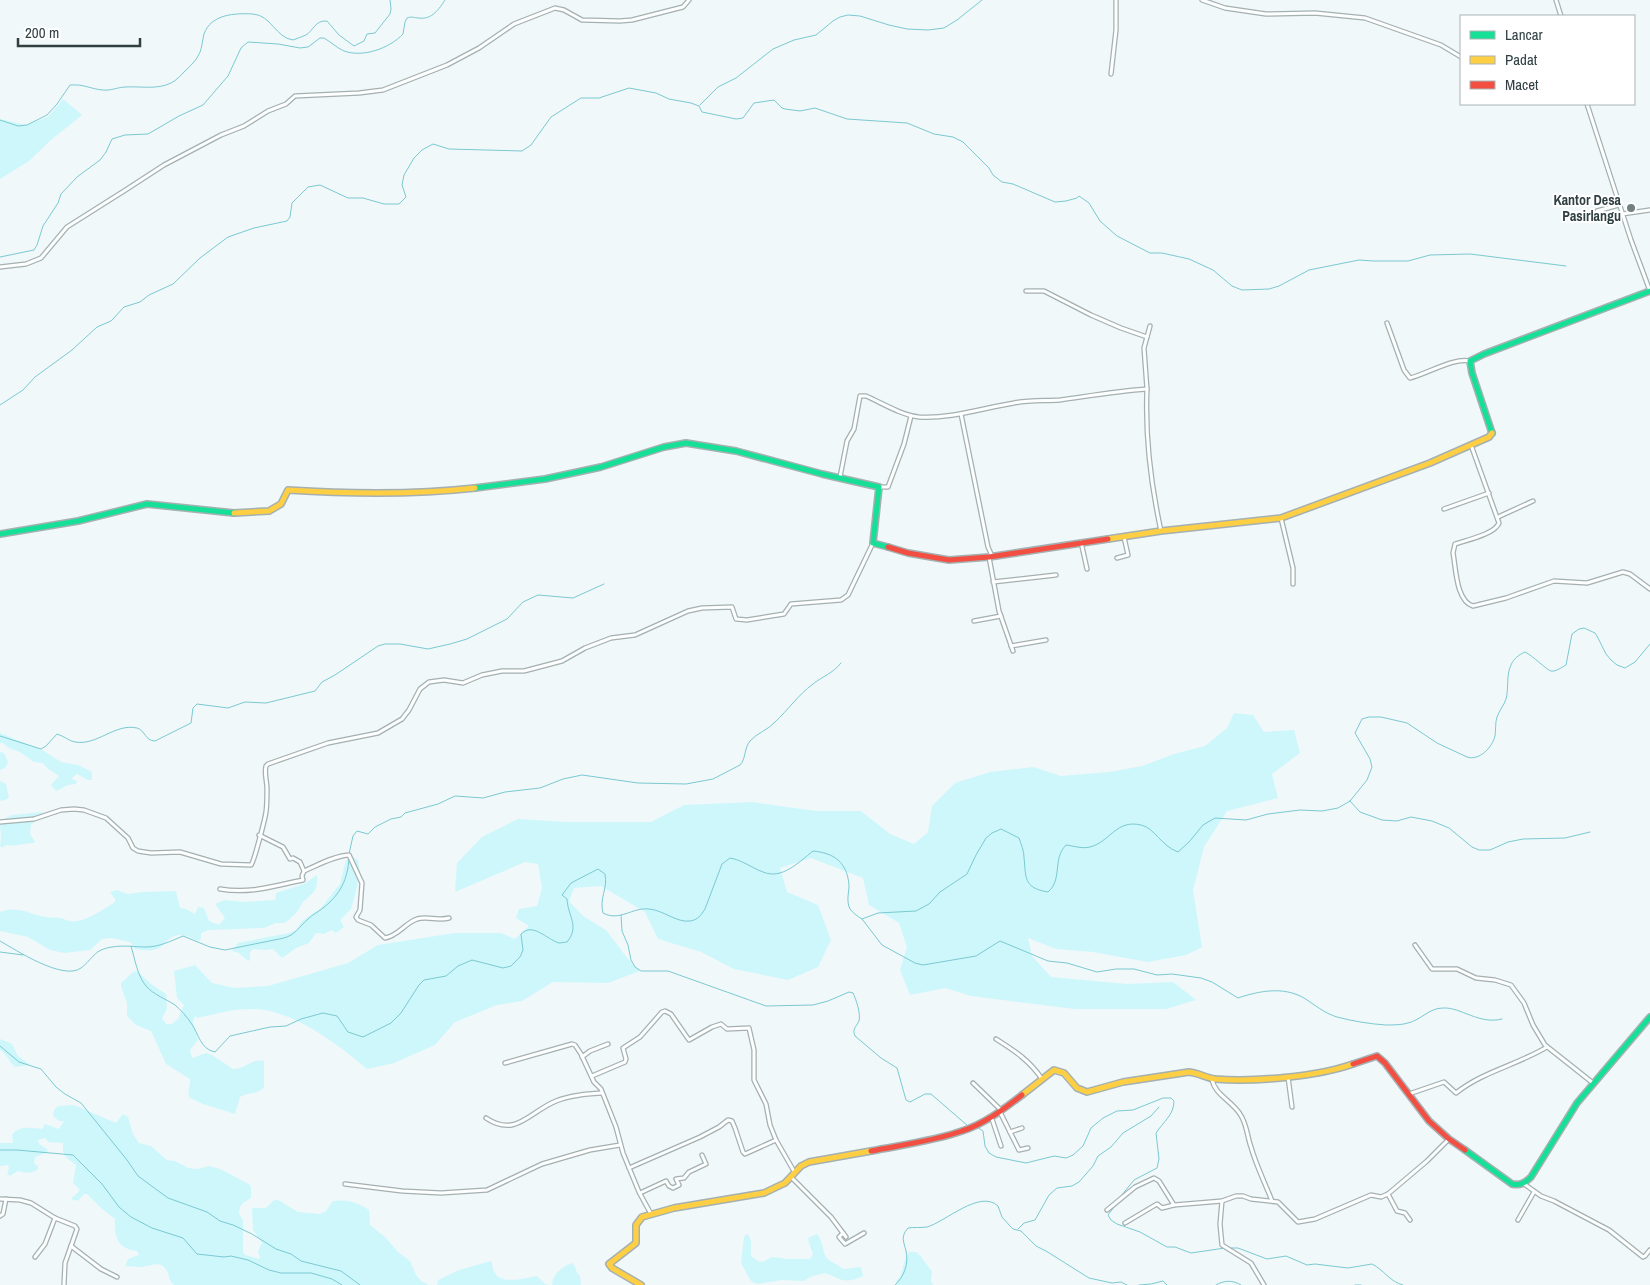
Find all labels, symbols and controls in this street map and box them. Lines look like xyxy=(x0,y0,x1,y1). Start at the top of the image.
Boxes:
scale bar xyxy=(18,15,140,47)
legend xyxy=(1460,15,1635,105)
text: 200 m xyxy=(25,22,59,43)
text: Lancar xyxy=(1505,24,1543,45)
text: Padat xyxy=(1505,49,1538,70)
text: Macet xyxy=(1505,74,1539,95)
place label: Kantor Desa Pasirlangu xyxy=(1553,191,1622,225)
marker: Kantor Desa Pasirlangu xyxy=(1625,202,1637,214)

